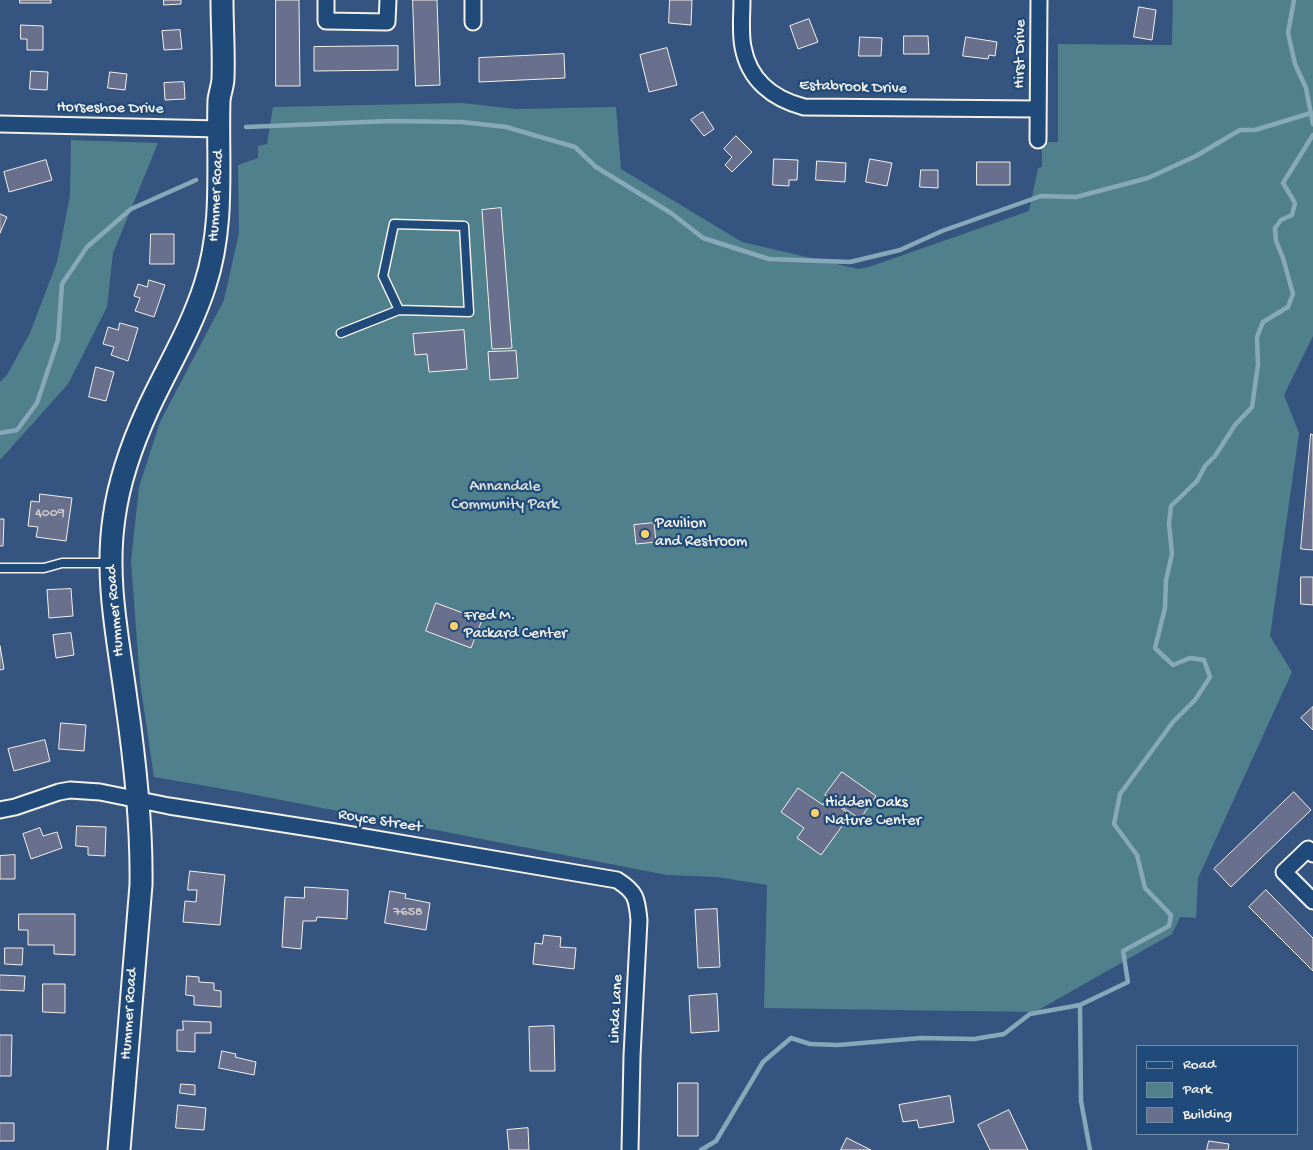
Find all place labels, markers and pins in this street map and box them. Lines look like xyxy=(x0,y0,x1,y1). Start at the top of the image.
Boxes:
place label: Pavilion and Restroom xyxy=(655,515,747,553)
marker: Pavilion and Restroom xyxy=(639,528,651,540)
place label: Fred M. Packard Center xyxy=(464,607,567,645)
marker: Fred M. Packard Center xyxy=(448,620,460,632)
place label: Hidden Oaks Nature Center xyxy=(825,794,921,832)
marker: Hidden Oaks Nature Center xyxy=(809,807,821,819)

